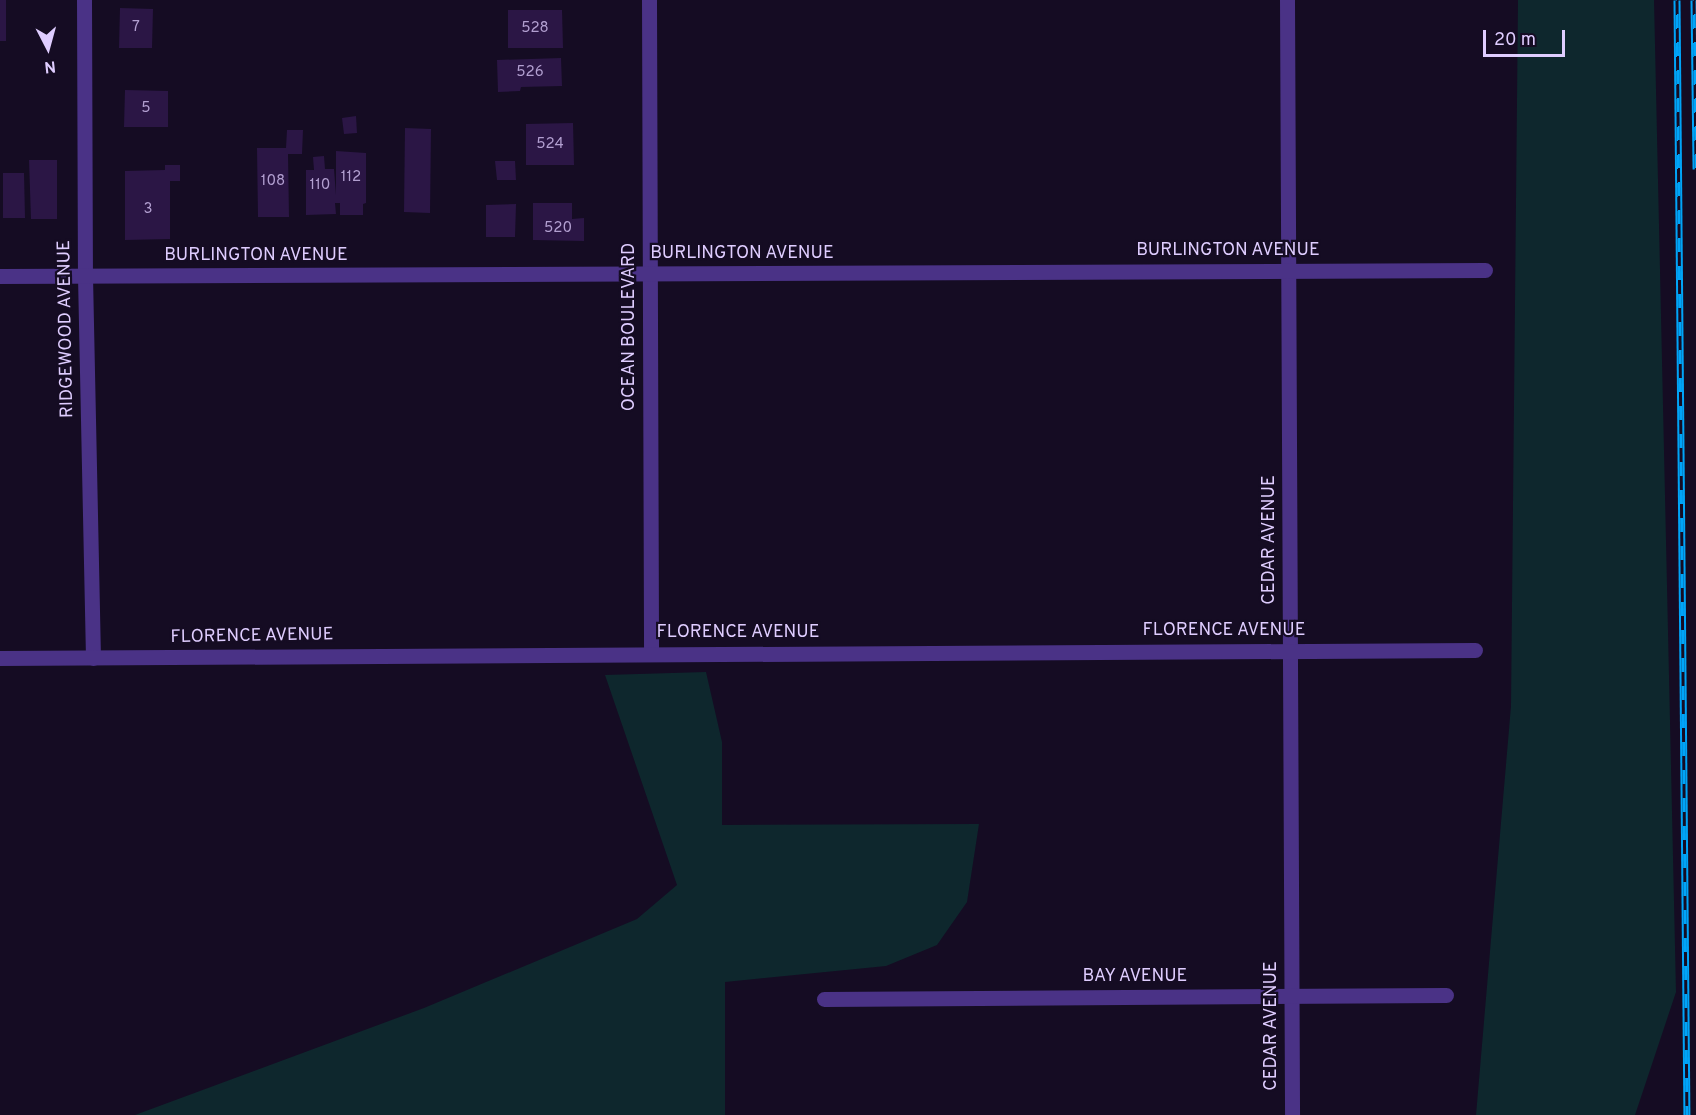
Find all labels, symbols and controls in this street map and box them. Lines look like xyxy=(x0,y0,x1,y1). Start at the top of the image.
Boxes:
north arrow xyxy=(18,18,78,78)
scale bar xyxy=(1486,18,1568,56)
house number: 7 xyxy=(132,19,140,37)
house number: 528 xyxy=(521,20,549,38)
text: 20 m xyxy=(1494,29,1536,52)
text: N xyxy=(43,55,57,76)
house number: 526 xyxy=(516,64,544,82)
house number: 5 xyxy=(141,100,151,118)
house number: 524 xyxy=(536,136,564,154)
house number: 112 xyxy=(341,169,361,187)
house number: 108 xyxy=(261,173,285,191)
house number: 110 xyxy=(310,177,330,195)
house number: 3 xyxy=(143,201,153,219)
house number: 520 xyxy=(544,220,572,238)
street label: RIDGEWOOD AVENUE xyxy=(55,239,79,419)
street label: BURLINGTON AVENUE xyxy=(1136,240,1320,262)
street label: OCEAN BOULEVARD xyxy=(619,243,641,411)
street label: BURLINGTON AVENUE xyxy=(650,243,834,265)
street label: BURLINGTON AVENUE xyxy=(164,245,348,267)
street label: CEDAR AVENUE xyxy=(1259,475,1281,605)
street label: FLORENCE AVENUE xyxy=(1142,620,1306,642)
street label: FLORENCE AVENUE xyxy=(656,622,820,644)
street label: FLORENCE AVENUE xyxy=(170,625,334,649)
street label: CEDAR AVENUE xyxy=(1261,961,1283,1091)
street label: BAY AVENUE xyxy=(1082,966,1188,988)

